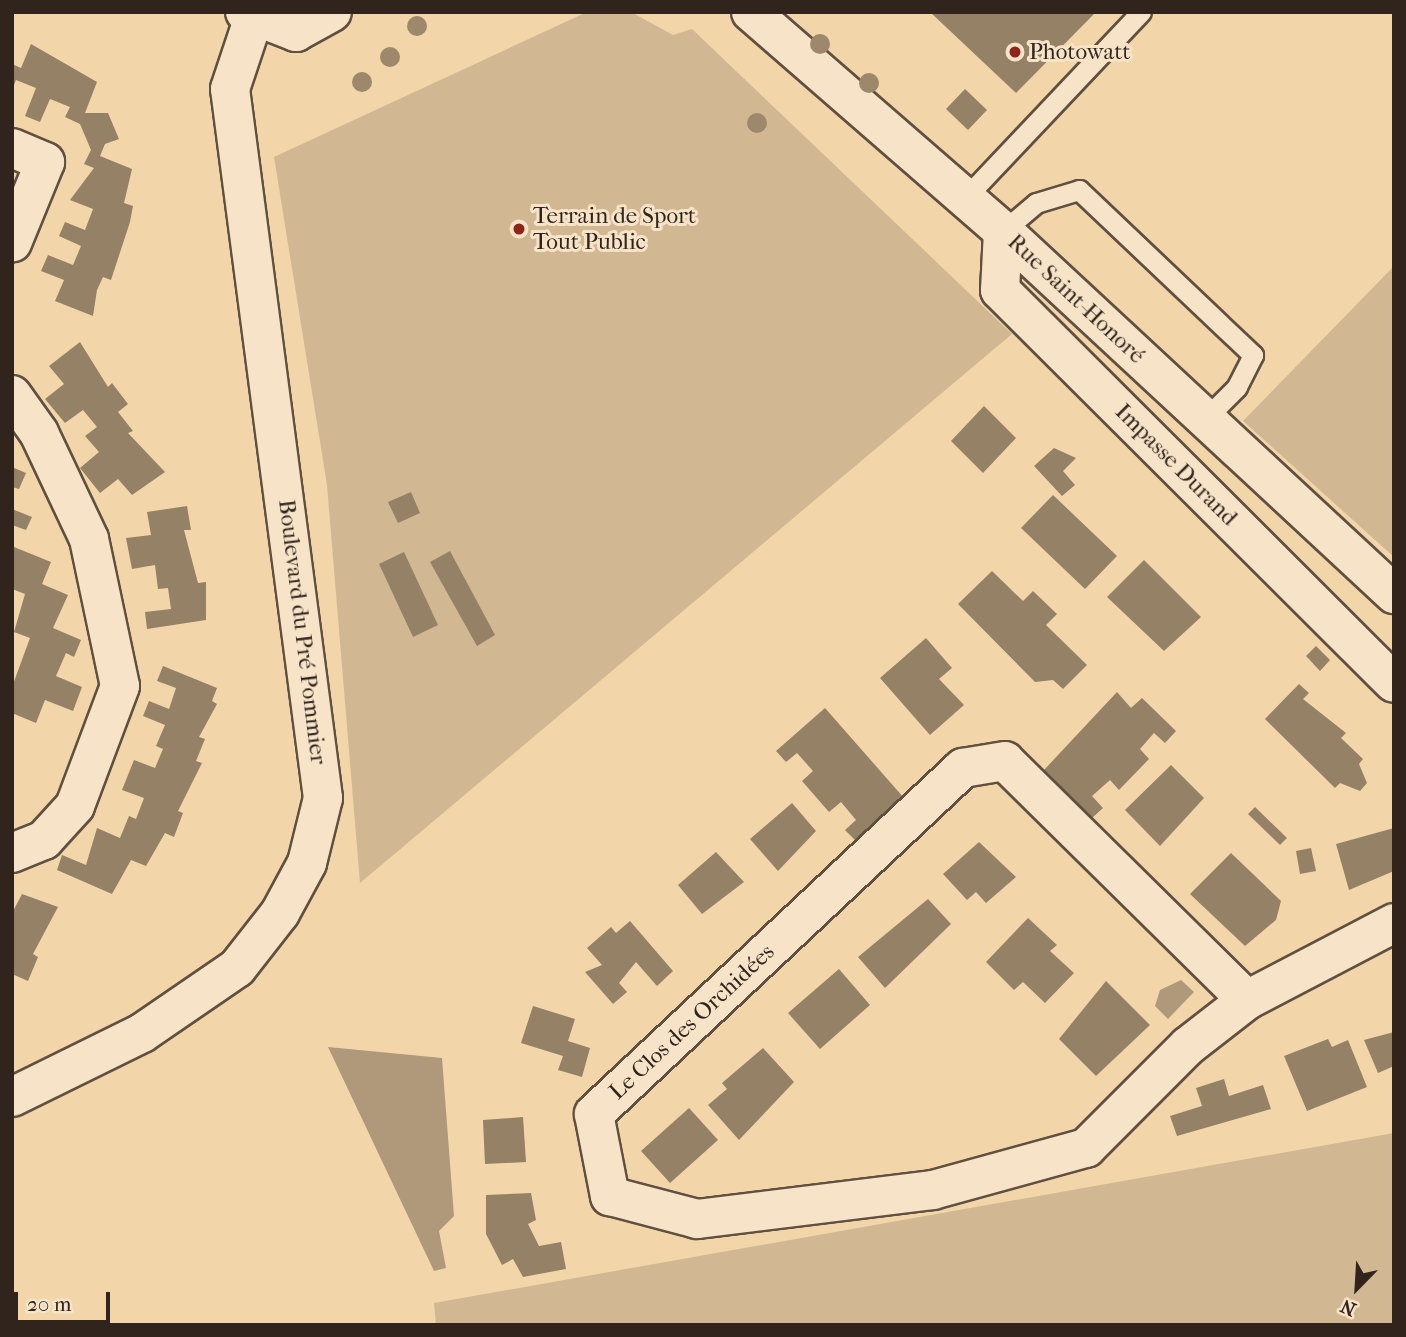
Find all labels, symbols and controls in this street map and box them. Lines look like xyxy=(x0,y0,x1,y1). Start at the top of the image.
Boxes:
place label: Photowatt xyxy=(1029,38,1131,66)
marker: Photowatt xyxy=(1007,44,1023,60)
place label: Terrain de Sport Tout Public xyxy=(533,202,696,256)
marker: Terrain de Sport Tout Public xyxy=(511,221,527,237)
street label: Rue Saint-Honoré xyxy=(1002,228,1150,370)
street label: Impasse Durand xyxy=(1109,398,1243,532)
street label: Boulevard du Pré Pommier xyxy=(272,498,332,766)
street label: Le Clos des Orchidées xyxy=(604,938,780,1106)
north arrow xyxy=(1322,1253,1392,1323)
scale bar xyxy=(18,1278,114,1322)
text: 20 m xyxy=(27,1292,71,1316)
text: N xyxy=(1337,1294,1360,1320)

